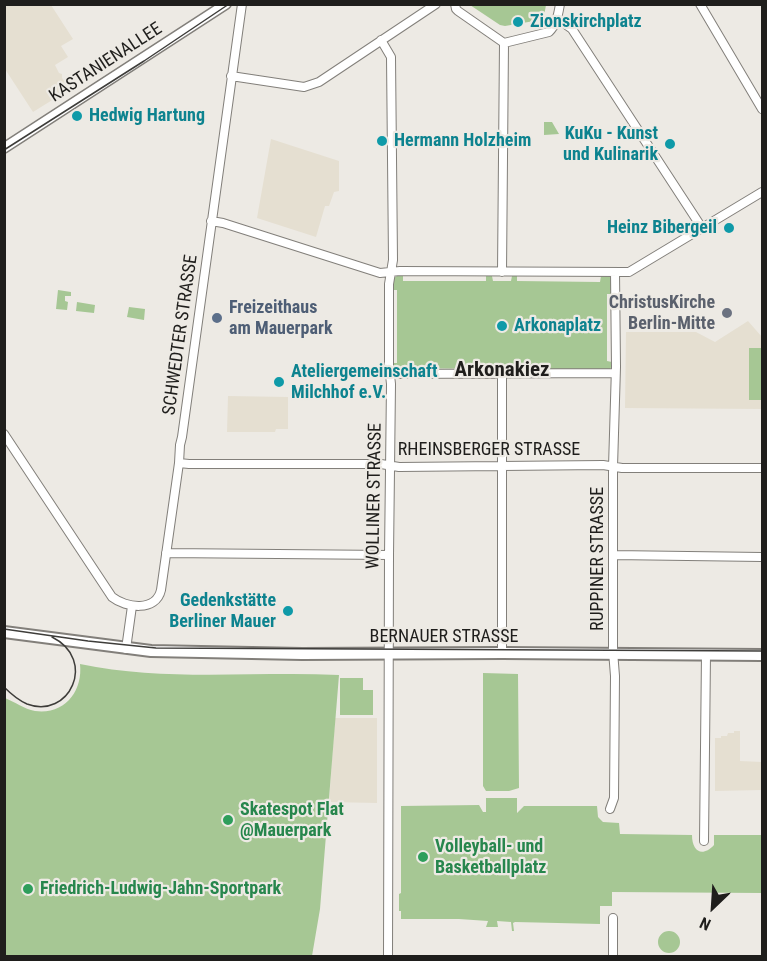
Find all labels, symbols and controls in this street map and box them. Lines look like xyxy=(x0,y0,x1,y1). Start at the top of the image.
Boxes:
place label: Zionskirchplatz xyxy=(530,11,642,33)
marker: Zionskirchplatz xyxy=(511,15,525,29)
street label: KASTANIENALLEE xyxy=(46,19,166,107)
place label: Hedwig Hartung xyxy=(89,105,205,127)
marker: Hedwig Hartung xyxy=(70,109,84,123)
place label: KuKu - Kunst und Kulinarik xyxy=(563,123,658,166)
place label: Hermann Holzheim xyxy=(394,130,531,152)
marker: Hermann Holzheim xyxy=(375,134,389,148)
marker: KuKu - Kunst und Kulinarik xyxy=(663,137,677,151)
place label: Heinz Bibergeil xyxy=(607,217,717,239)
marker: Heinz Bibergeil xyxy=(722,221,736,235)
street label: SCHWEDTER STRASSE xyxy=(159,253,203,417)
place label: ChristusKirche Berlin-Mitte xyxy=(609,292,715,334)
place label: Freizeithaus am Mauerpark xyxy=(229,297,332,340)
marker: ChristusKirche Berlin-Mitte xyxy=(720,306,734,320)
marker: Freizeithaus am Mauerpark xyxy=(210,311,224,325)
place label: Arkonaplatz xyxy=(514,315,601,337)
marker: Arkonaplatz xyxy=(495,319,509,333)
district label: Arkonakiez xyxy=(454,358,550,384)
place label: Ateliergemeinschaft Milchhof e.V. xyxy=(291,361,437,404)
marker: Ateliergemeinschaft Milchhof e.V. xyxy=(272,375,286,389)
street label: WOLLINER STRASSE xyxy=(363,423,387,569)
street label: RHEINSBERGER STRASSE xyxy=(398,439,580,461)
street label: RUPPINER STRASSE xyxy=(587,487,609,631)
place label: Gedenkstätte Berliner Mauer xyxy=(169,590,276,632)
marker: Gedenkstätte Berliner Mauer xyxy=(281,604,295,618)
street label: BERNAUER STRASSE xyxy=(370,626,518,648)
place label: Skatespot Flat @Mauerpark xyxy=(240,799,344,842)
marker: Skatespot Flat @Mauerpark xyxy=(221,813,235,827)
place label: Volleyball- und Basketballplatz xyxy=(435,836,546,878)
marker: Volleyball- und Basketballplatz xyxy=(416,850,430,864)
north arrow xyxy=(683,877,743,937)
place label: Friedrich-Ludwig-Jahn-Sportpark xyxy=(40,878,281,900)
marker: Friedrich-Ludwig-Jahn-Sportpark xyxy=(21,882,35,896)
text: N xyxy=(697,913,714,934)

